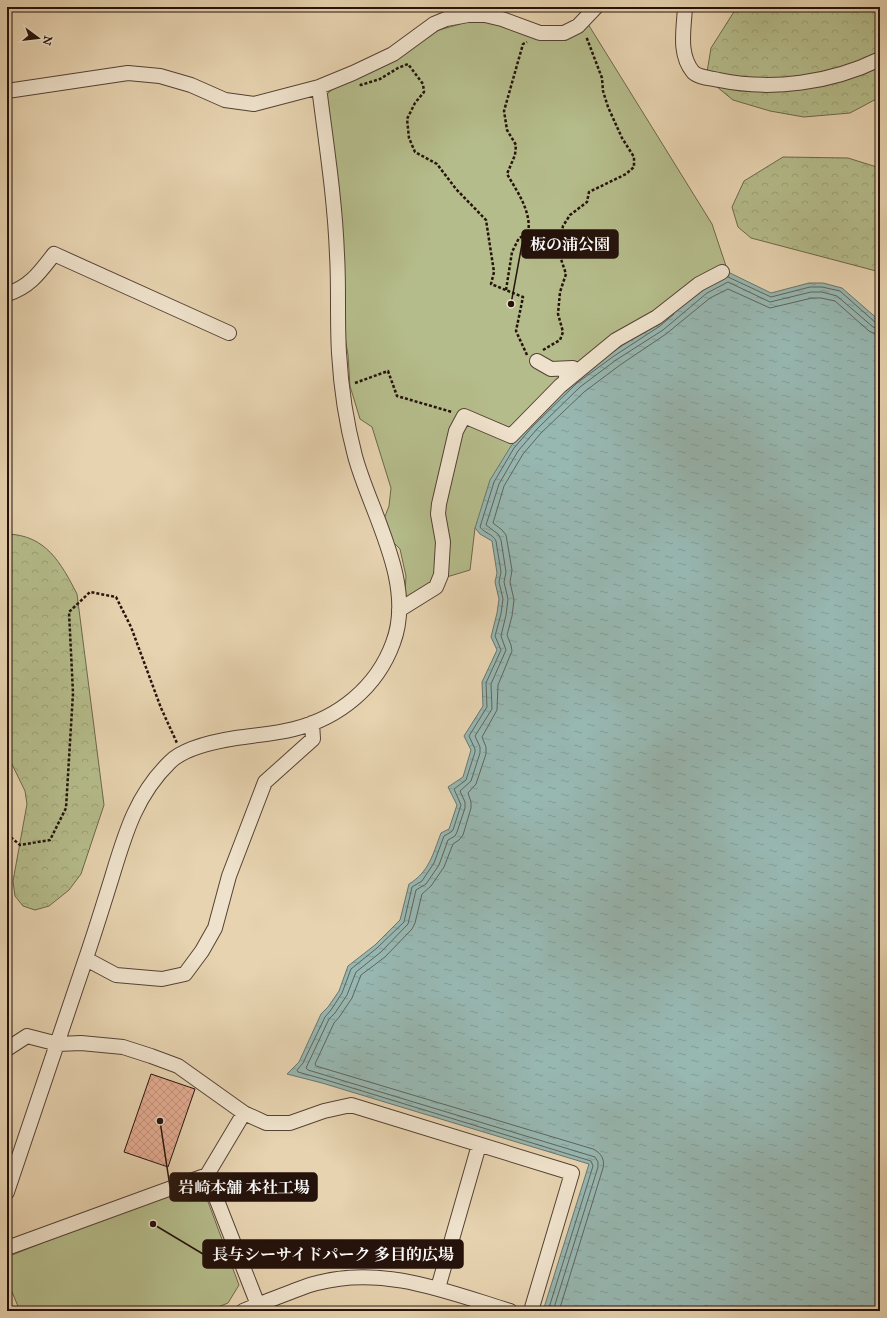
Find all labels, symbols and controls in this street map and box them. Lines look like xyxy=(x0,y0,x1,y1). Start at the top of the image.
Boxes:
north arrow xyxy=(18,18,58,58)
text: N xyxy=(40,34,55,47)
callout: 板の浦公園 xyxy=(522,230,618,258)
text: 板の浦公園 xyxy=(530,235,610,254)
callout: 岩崎本舗 本社工場 xyxy=(170,1173,317,1201)
text: 岩崎本舗 本社工場 xyxy=(178,1178,310,1197)
callout: 長与シーサイドパーク 多目的広場 xyxy=(203,1240,463,1268)
text: 長与シーサイドパーク 多目的広場 xyxy=(212,1245,454,1264)

